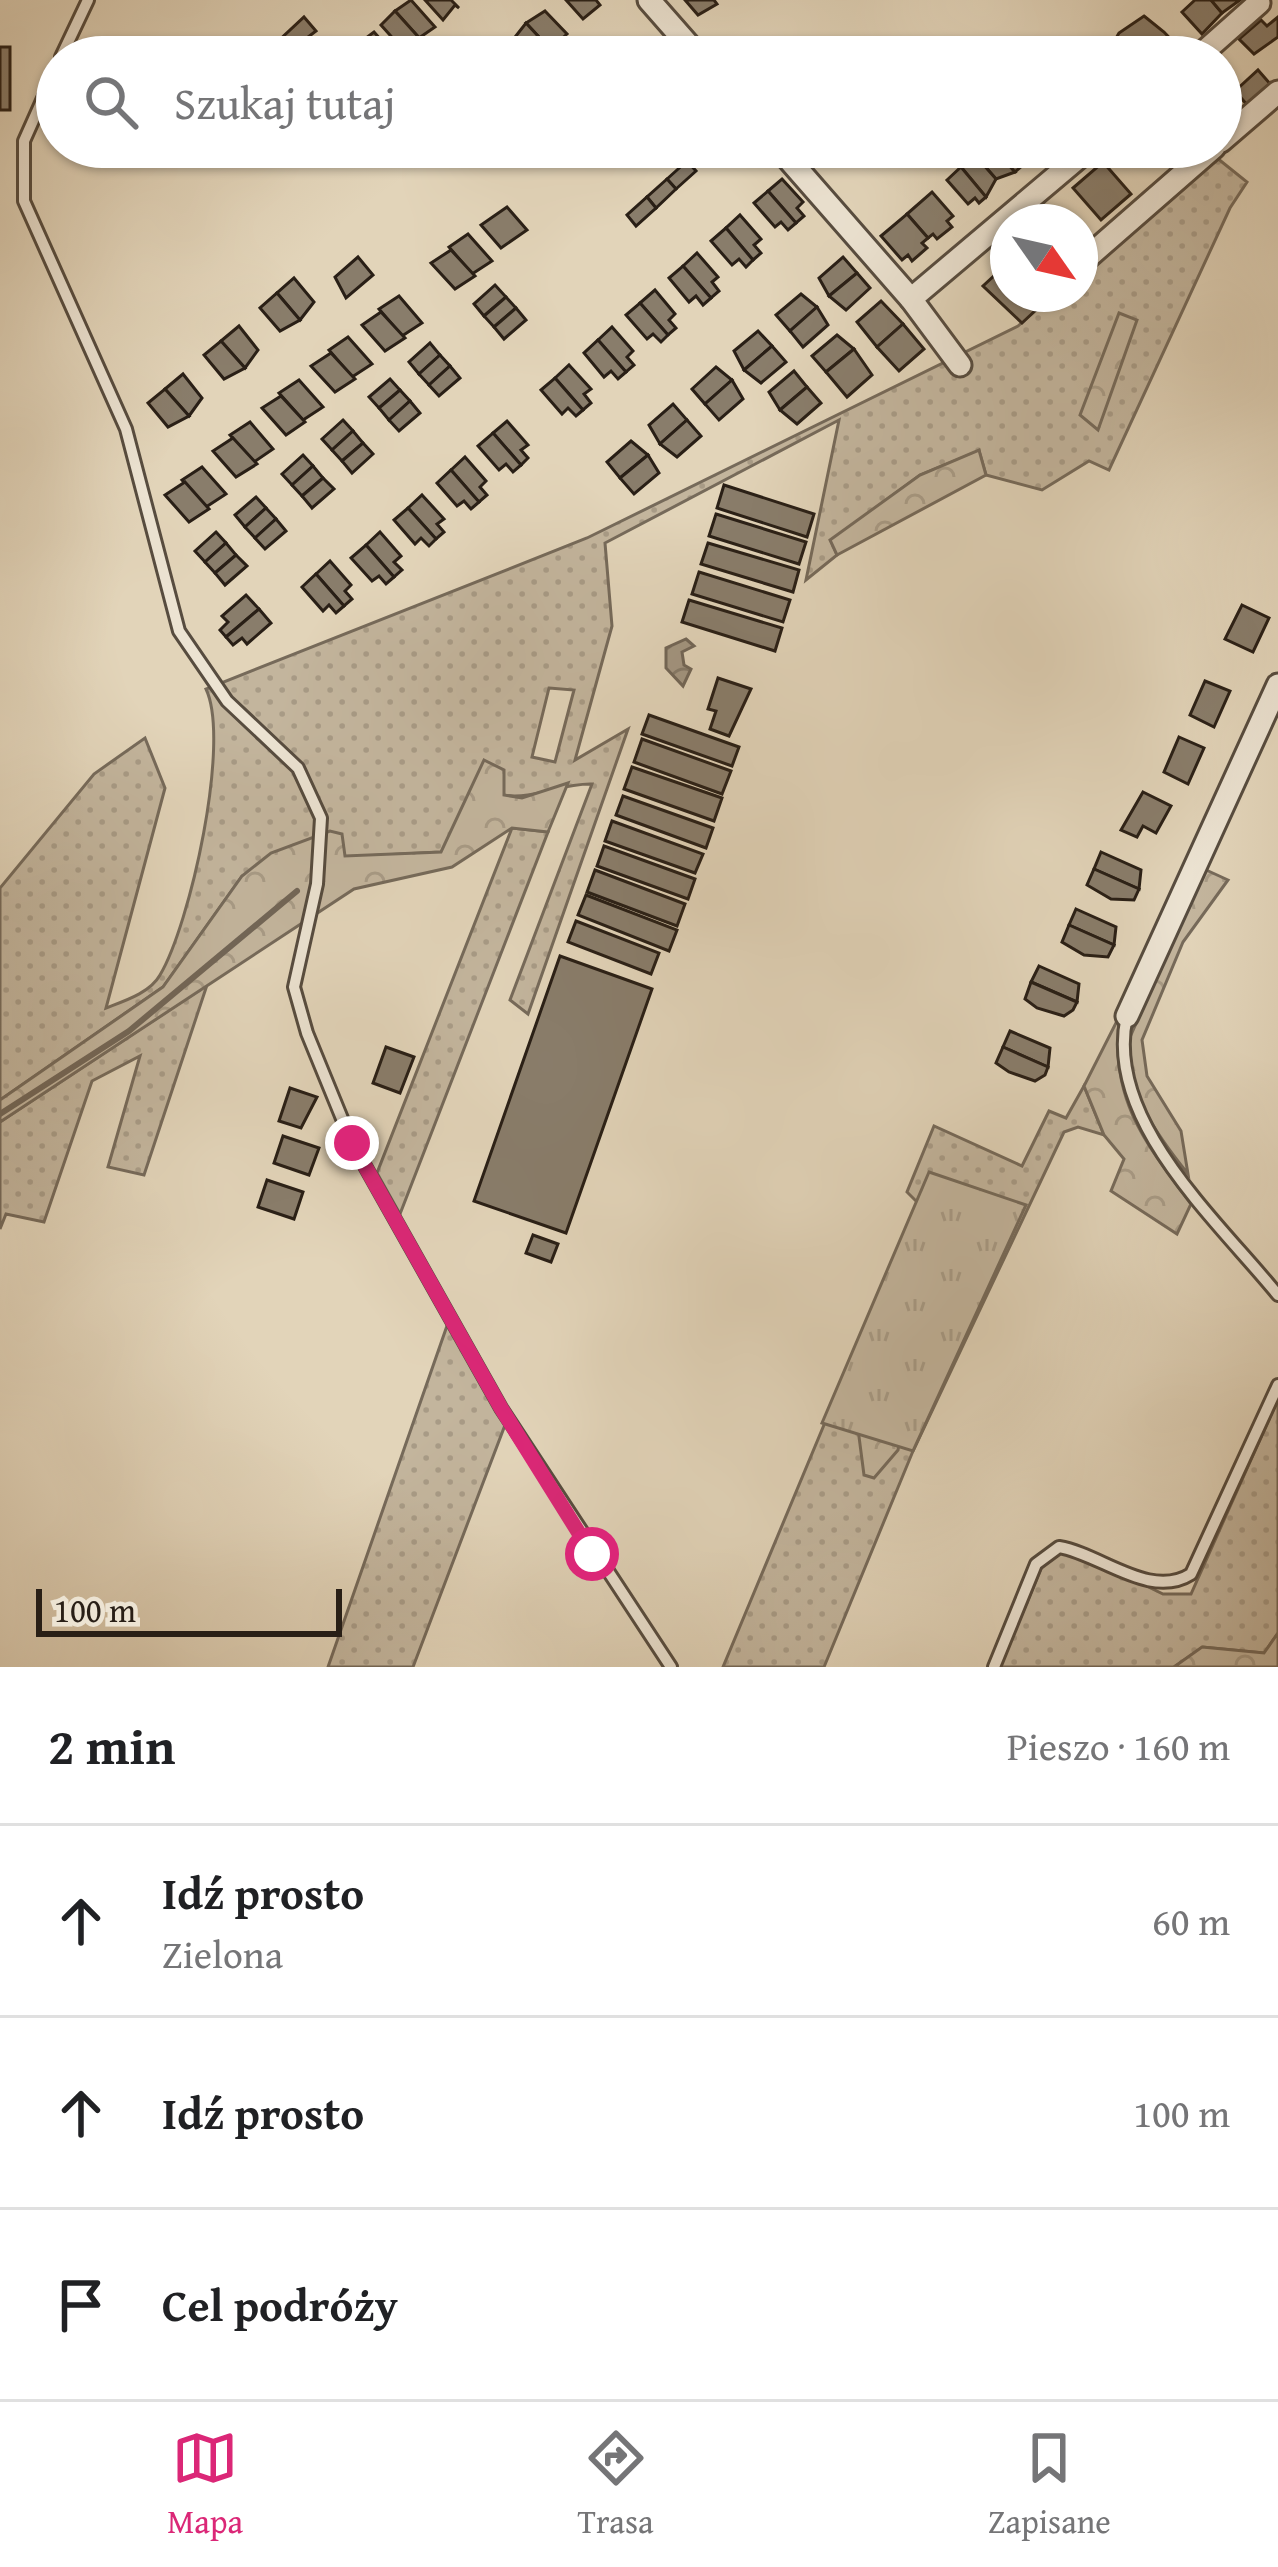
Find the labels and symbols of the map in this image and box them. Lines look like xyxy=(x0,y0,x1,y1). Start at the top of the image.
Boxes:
north arrow xyxy=(990,204,1098,312)
route end xyxy=(325,1116,379,1170)
route start xyxy=(565,1527,619,1581)
scale bar xyxy=(36,1583,342,1636)

